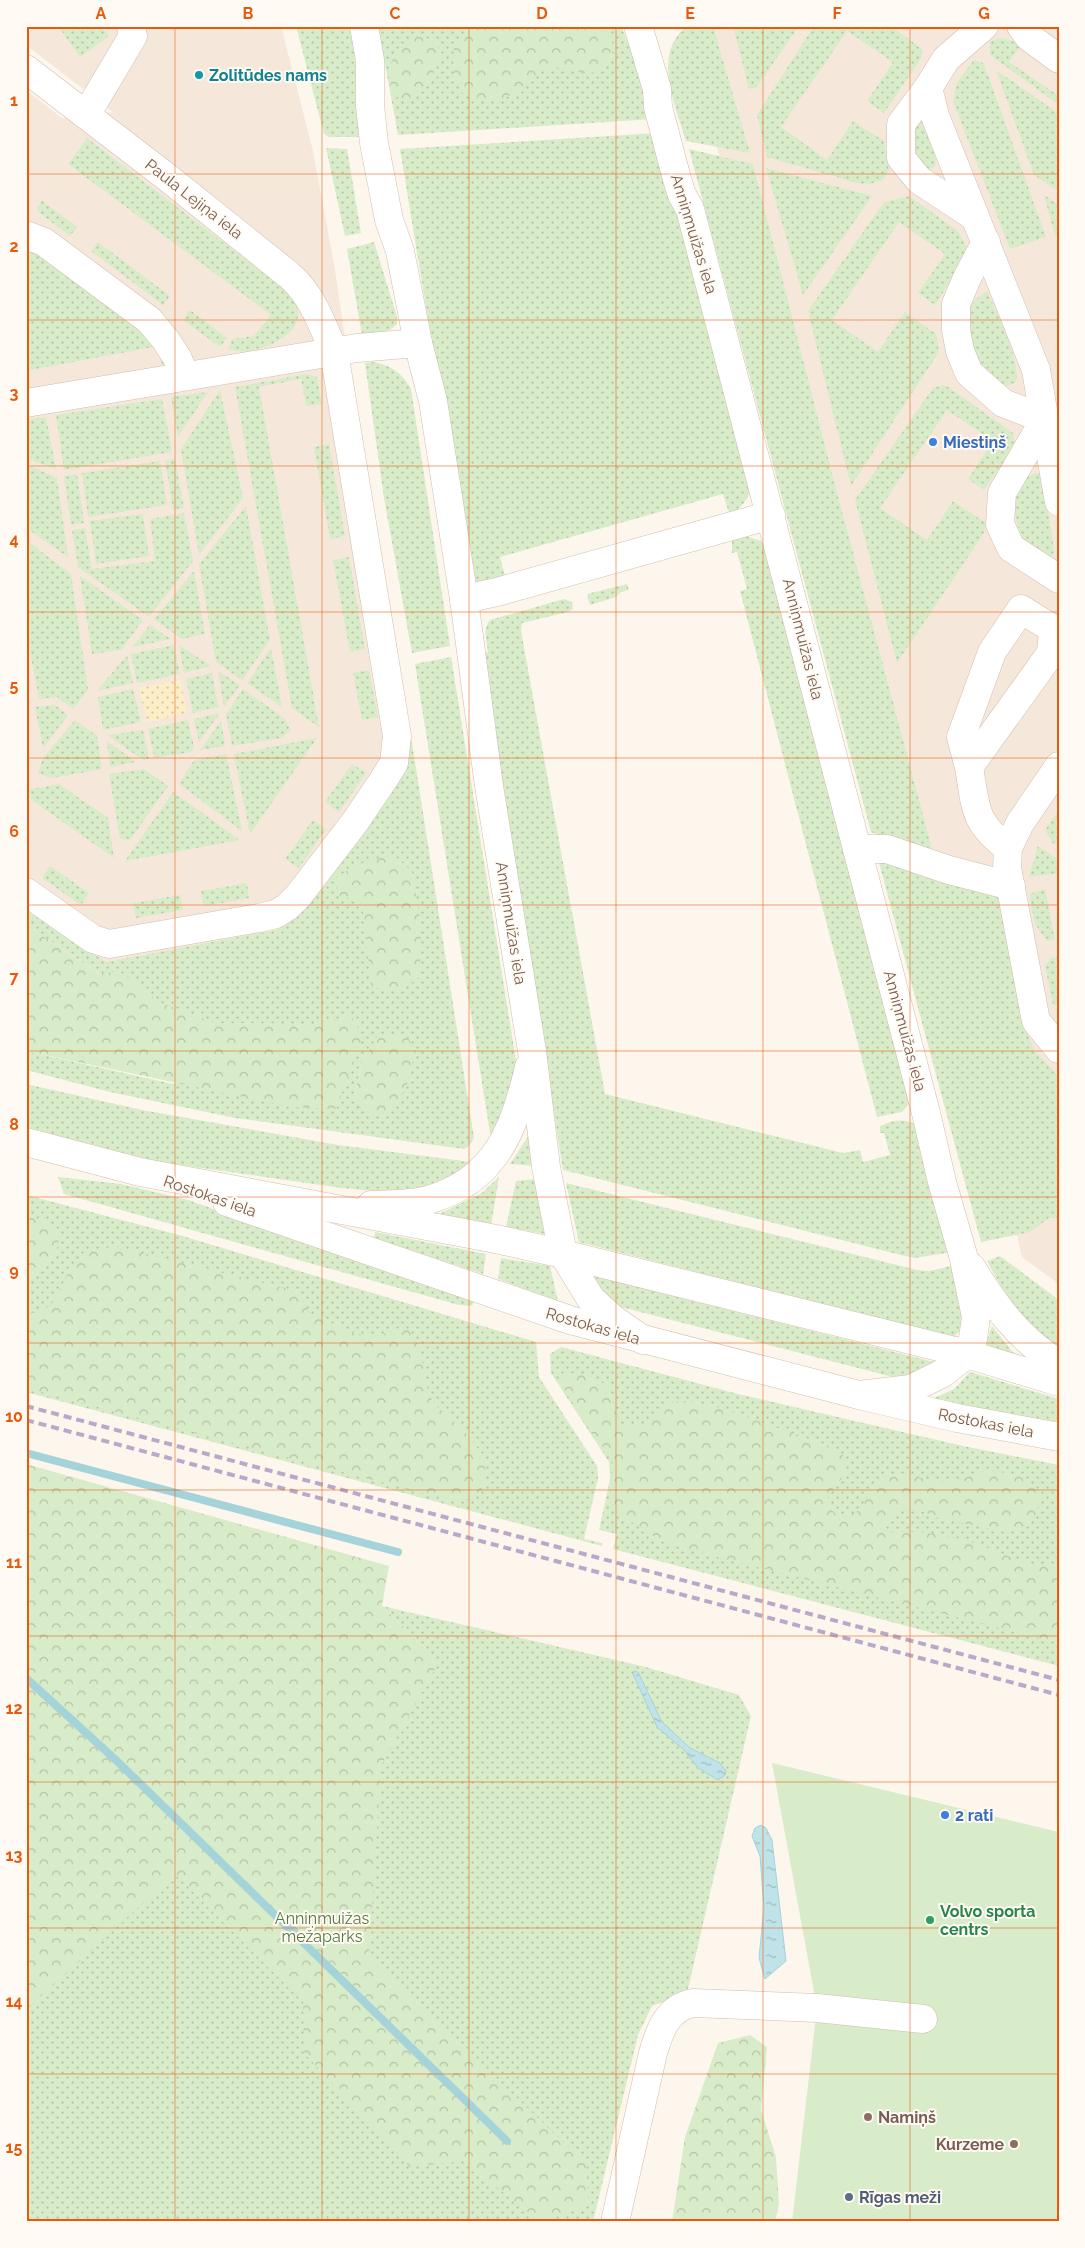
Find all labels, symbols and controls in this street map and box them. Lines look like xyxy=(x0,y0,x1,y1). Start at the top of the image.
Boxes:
text: A xyxy=(96,4,107,23)
text: B xyxy=(243,4,254,23)
text: C xyxy=(390,4,401,23)
text: D xyxy=(536,4,548,23)
text: E xyxy=(685,4,695,23)
text: F xyxy=(832,4,842,23)
text: G xyxy=(978,4,990,23)
place label: Zolitūdes nams xyxy=(209,66,327,85)
marker: Zolitūdes nams xyxy=(193,69,205,81)
text: 1 xyxy=(10,91,18,110)
street label: Paula Lejiņa iela xyxy=(141,155,247,243)
street label: Anniņmuižas iela xyxy=(667,172,721,296)
text: 2 xyxy=(9,237,19,256)
text: 3 xyxy=(10,384,19,403)
place label: Miestiņš xyxy=(943,433,1006,452)
marker: Miestiņš xyxy=(927,436,939,448)
text: 4 xyxy=(9,530,19,549)
street label: Anniņmuižas iela xyxy=(779,576,827,702)
text: 5 xyxy=(10,676,19,695)
text: 6 xyxy=(9,822,19,841)
street label: Anniņmuižas iela xyxy=(492,860,530,986)
text: 7 xyxy=(10,968,19,987)
street label: Anniņmuižas iela xyxy=(880,968,930,1094)
text: 8 xyxy=(9,1115,19,1134)
street label: Rostokas iela xyxy=(161,1171,259,1221)
text: 9 xyxy=(9,1261,19,1280)
street label: Rostokas iela xyxy=(544,1303,642,1349)
street label: Rostokas iela xyxy=(937,1404,1035,1442)
text: 10 xyxy=(5,1407,23,1426)
text: 11 xyxy=(6,1553,22,1572)
text: 12 xyxy=(6,1699,22,1718)
place label: 2 rati xyxy=(955,1806,993,1825)
marker: 2 rati xyxy=(939,1809,951,1821)
text: 13 xyxy=(6,1846,22,1865)
place label: Volvo sporta centrs xyxy=(940,1902,1035,1939)
park label: Anniņmuižas mežaparks xyxy=(275,1909,369,1946)
marker: Volvo sporta centrs xyxy=(924,1914,936,1926)
text: 14 xyxy=(5,1992,23,2011)
place label: Namiņš xyxy=(878,2108,936,2127)
marker: Namiņš xyxy=(862,2111,874,2123)
place label: Kurzeme xyxy=(936,2135,1004,2154)
text: 15 xyxy=(6,2138,23,2157)
marker: Kurzeme xyxy=(1008,2138,1020,2150)
place label: Rīgas meži xyxy=(859,2188,941,2207)
marker: Rīgas meži xyxy=(843,2191,855,2203)

